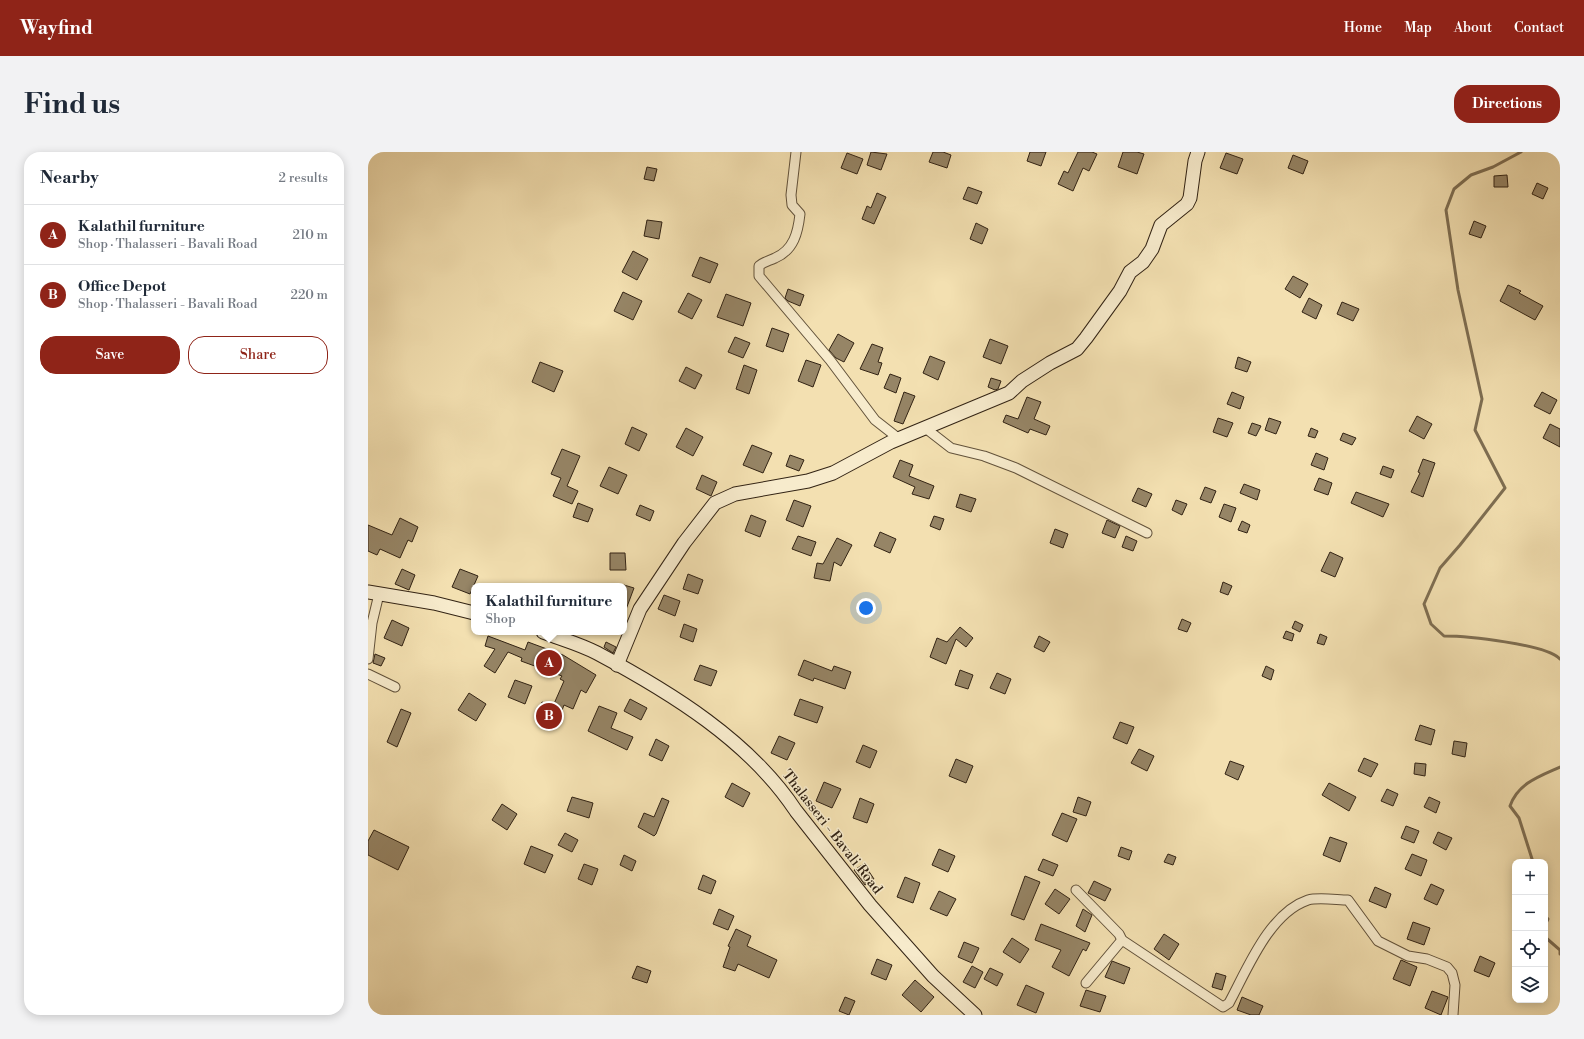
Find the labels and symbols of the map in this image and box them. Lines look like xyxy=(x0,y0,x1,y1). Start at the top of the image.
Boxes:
your location xyxy=(856,598,876,618)
pin: A xyxy=(536,648,562,678)
pin: B xyxy=(536,701,562,731)
street label: Thalasseri - Bavali Road xyxy=(778,766,886,898)

